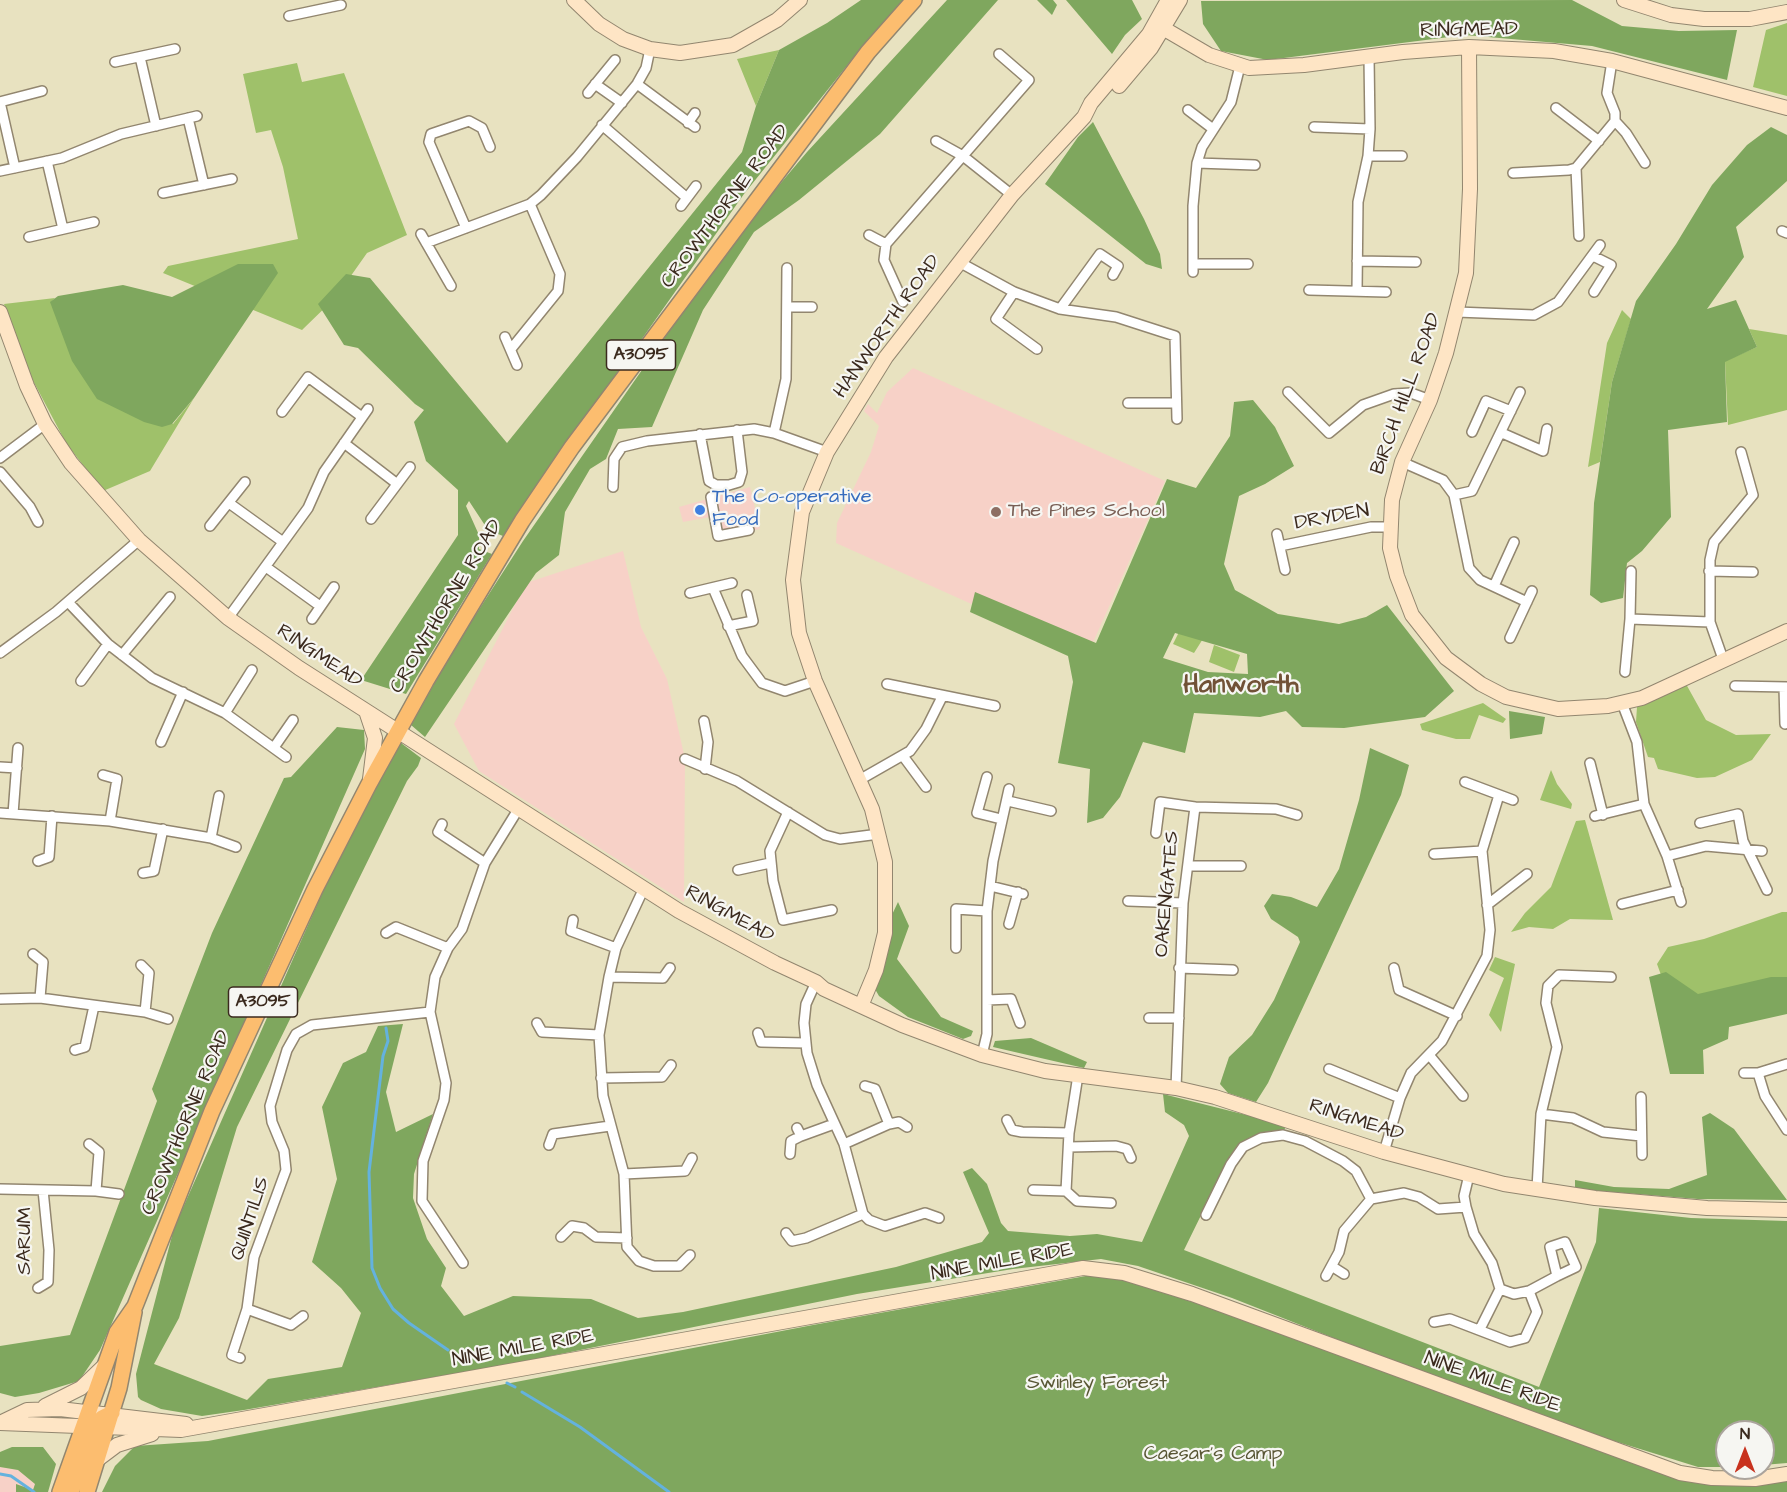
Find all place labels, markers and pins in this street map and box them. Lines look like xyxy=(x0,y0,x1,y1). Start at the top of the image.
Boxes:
place label: The Co-operative Food xyxy=(712,486,872,533)
place label: The Pines School xyxy=(1008,500,1165,524)
marker: The Co-operative Food xyxy=(693,503,707,517)
marker: The Pines School xyxy=(989,505,1003,519)

